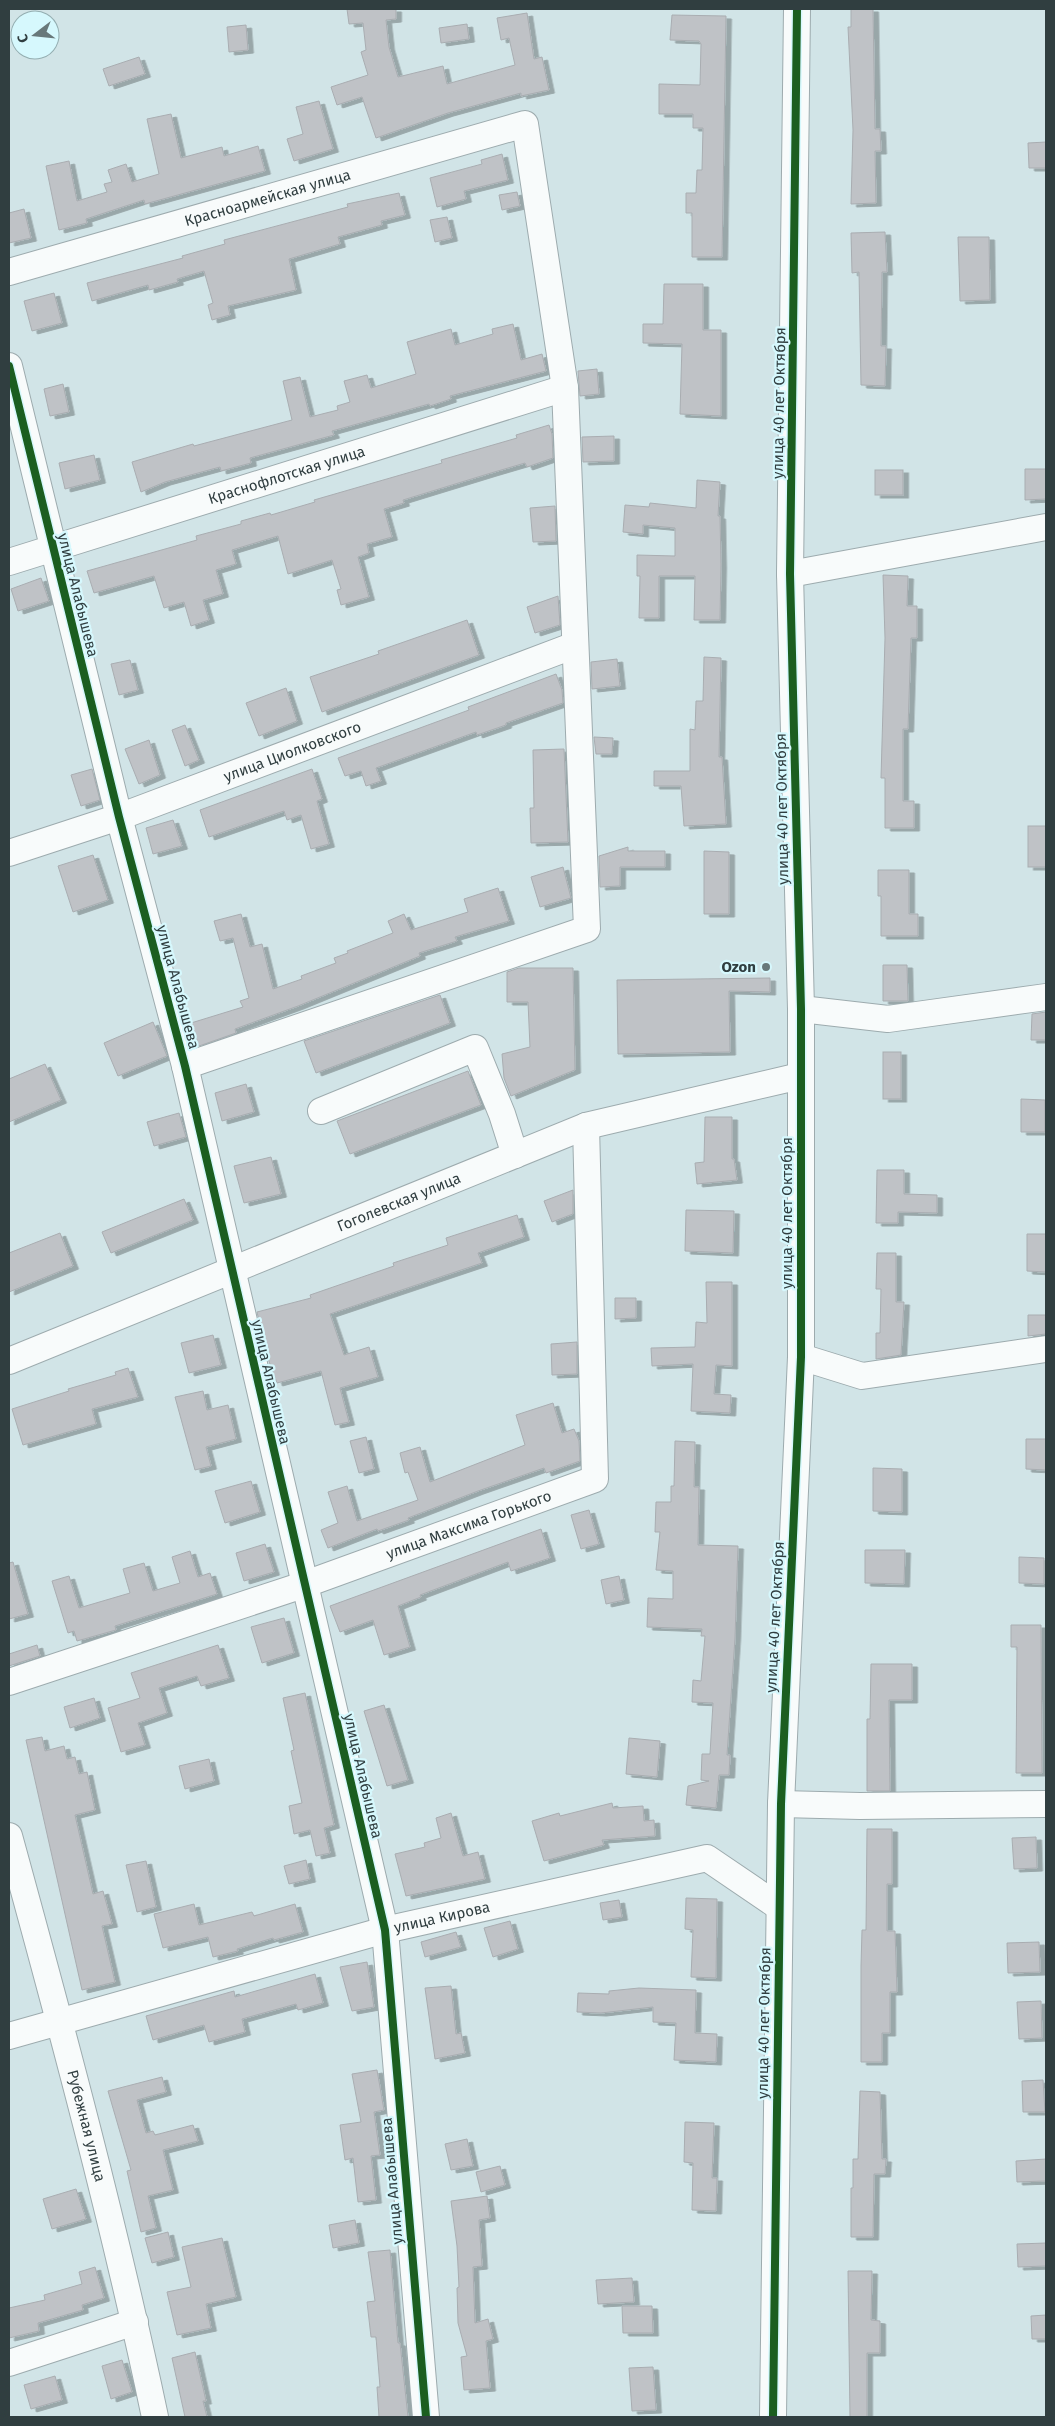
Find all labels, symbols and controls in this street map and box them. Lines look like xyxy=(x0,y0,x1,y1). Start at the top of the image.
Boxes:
north arrow xyxy=(10,10,60,60)
text: С xyxy=(14,32,32,45)
street label: Красноармейская улица xyxy=(183,165,353,230)
street label: улица 40 лет Октября xyxy=(769,327,789,479)
street label: Краснофлотская улица xyxy=(206,442,367,508)
street label: улица Алабышева xyxy=(54,531,102,659)
street label: улица Циолковского xyxy=(221,718,364,786)
street label: улица 40 лет Октября xyxy=(772,733,792,885)
street label: улица Алабышева xyxy=(153,923,203,1051)
place label: Ozon xyxy=(722,958,756,976)
marker: Ozon xyxy=(760,961,772,973)
street label: улица 40 лет Октября xyxy=(778,1137,796,1289)
street label: Гоголевская улица xyxy=(334,1169,463,1235)
street label: улица Алабышева xyxy=(248,1318,294,1446)
street label: улица Максима Горького xyxy=(384,1487,554,1563)
street label: улица 40 лет Октября xyxy=(762,1541,788,1693)
street label: улица Алабышева xyxy=(340,1712,386,1840)
street label: улица Кирова xyxy=(392,1898,492,1937)
street label: улица 40 лет Октября xyxy=(754,1947,774,2099)
street label: Рубежная улица xyxy=(63,2068,109,2184)
street label: улица Алабышева xyxy=(377,2117,407,2245)

